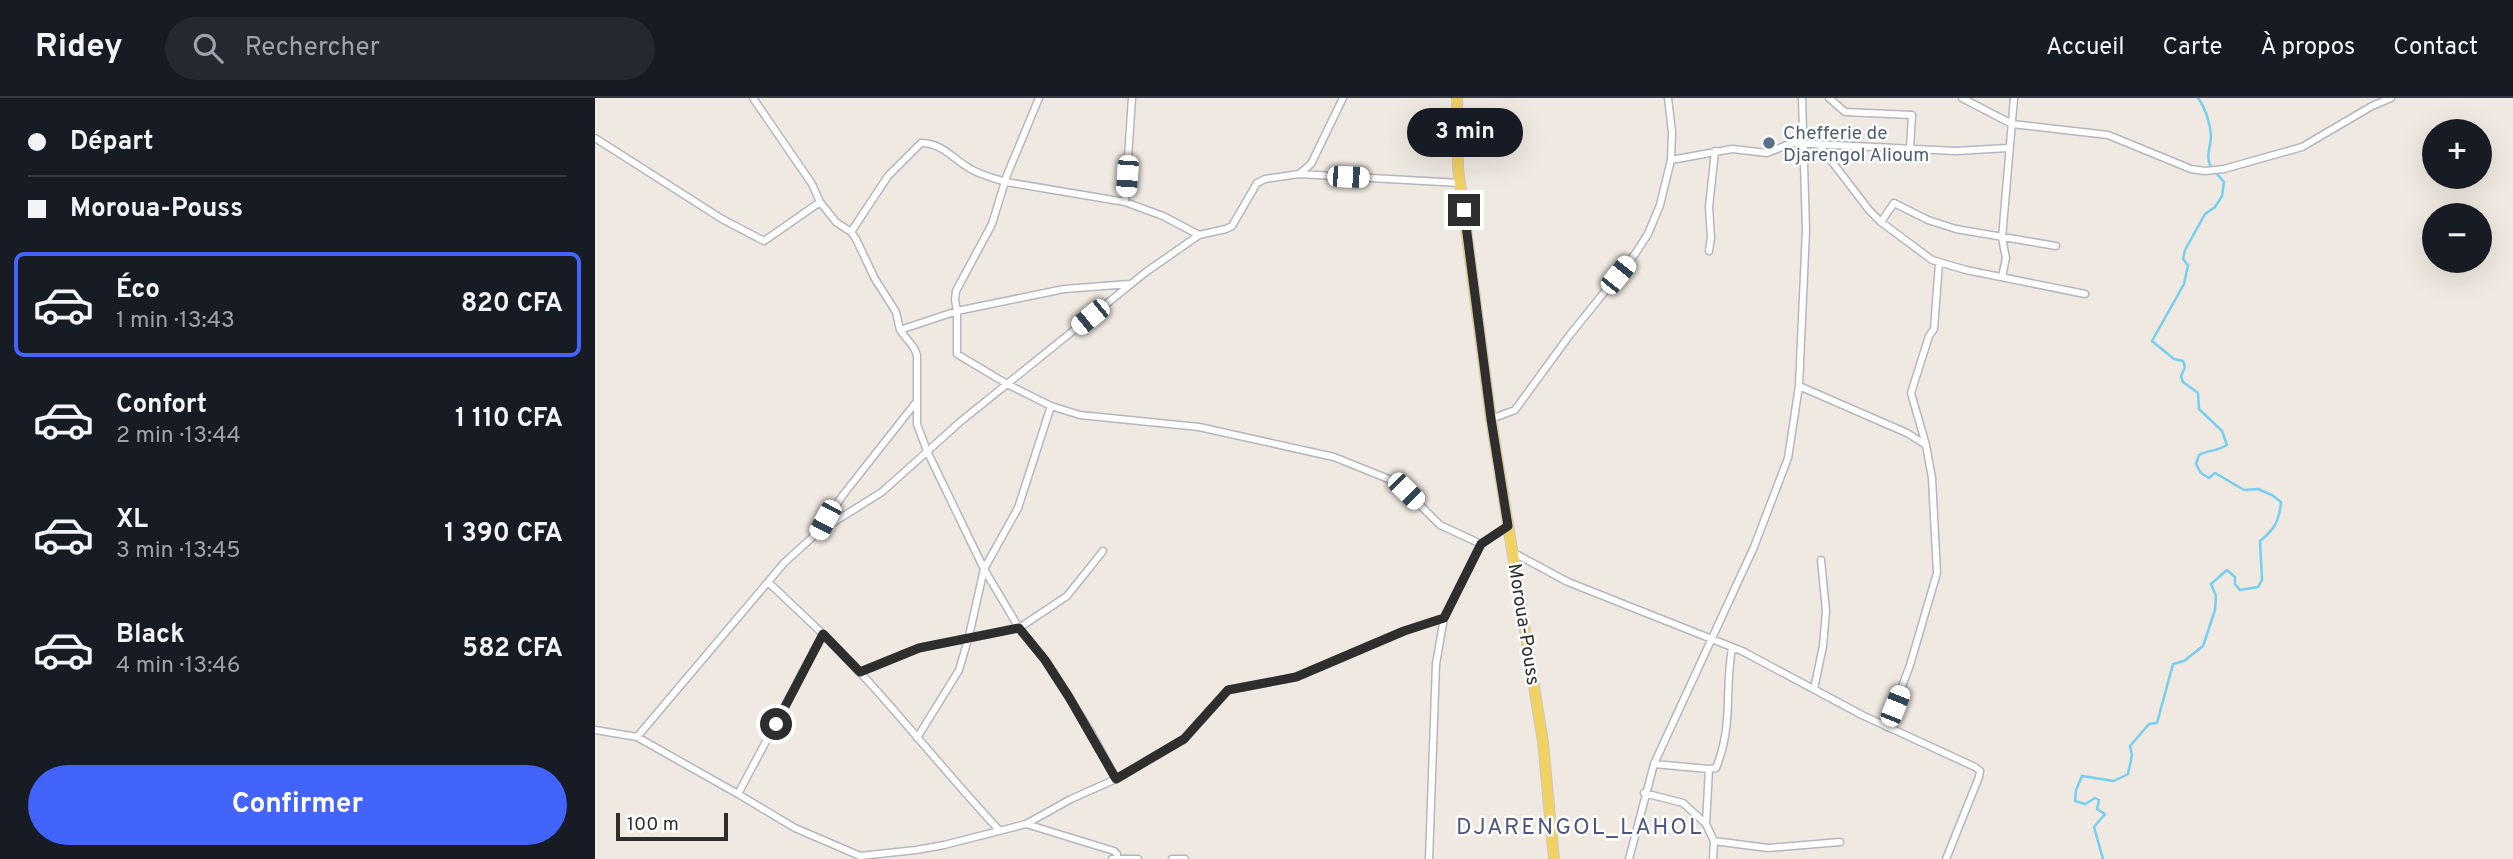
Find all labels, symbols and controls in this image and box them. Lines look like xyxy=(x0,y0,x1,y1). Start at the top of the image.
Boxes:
search box xyxy=(165,17,655,80)
text: Ridey xyxy=(35,27,123,69)
icon: search xyxy=(189,29,227,67)
text: Rechercher xyxy=(245,32,380,65)
text: Accueil xyxy=(2046,33,2125,63)
text: Carte xyxy=(2163,33,2222,63)
text: À propos xyxy=(2260,33,2355,63)
text: Contact xyxy=(2393,33,2478,63)
callout: 3 min xyxy=(1406,108,1522,158)
text: 3 min xyxy=(1435,118,1495,147)
map controls xyxy=(2422,119,2492,273)
button: + xyxy=(2422,119,2492,189)
place label: Chefferie de Djarengol Alioum xyxy=(1783,122,1929,168)
text: Départ xyxy=(70,126,154,159)
marker: Chefferie de Djarengol Alioum xyxy=(1761,135,1777,151)
car xyxy=(1116,154,1139,198)
car xyxy=(1327,166,1370,188)
text: Moroua-Pouss xyxy=(70,193,243,226)
route end xyxy=(1448,194,1480,226)
button: − xyxy=(2422,203,2492,273)
car xyxy=(1597,252,1640,298)
icon: car xyxy=(32,273,95,336)
text: Éco xyxy=(116,274,160,307)
text: 820 CFA xyxy=(461,288,563,321)
car xyxy=(1068,296,1113,338)
text: 1 min · 13:43 xyxy=(116,307,235,336)
icon: car xyxy=(32,388,95,451)
text: Confort xyxy=(116,389,207,422)
text: 1 110 CFA xyxy=(455,403,563,436)
text: 2 min · 13:44 xyxy=(116,422,241,451)
car xyxy=(1384,469,1429,513)
car xyxy=(806,497,845,543)
icon: car xyxy=(32,503,95,566)
text: XL xyxy=(116,504,148,537)
text: 1 390 CFA xyxy=(444,518,563,551)
text: 3 min · 13:45 xyxy=(116,537,241,566)
street label: Moroua-Pouss xyxy=(1502,562,1544,687)
icon: car xyxy=(32,618,95,681)
text: Black xyxy=(116,619,185,652)
text: 582 CFA xyxy=(462,633,563,666)
text: 4 min · 13:46 xyxy=(116,652,240,681)
car xyxy=(1878,683,1913,729)
route start xyxy=(760,708,792,740)
button: Confirmer xyxy=(28,765,567,845)
scale bar xyxy=(616,810,728,842)
text: 100 m xyxy=(627,813,679,837)
district label: DJARENGOL_LAHOL xyxy=(1456,814,1704,843)

